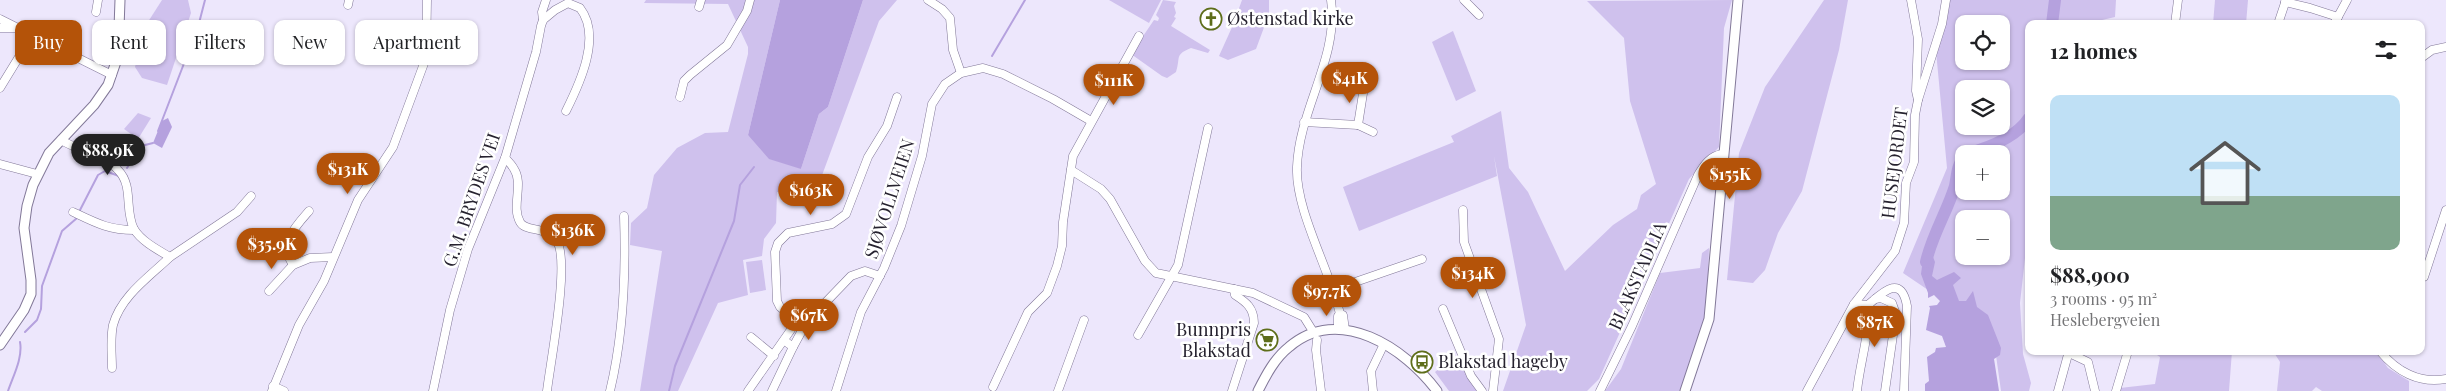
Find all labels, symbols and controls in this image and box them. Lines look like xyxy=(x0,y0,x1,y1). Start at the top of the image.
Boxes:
place label: Østenstad kirke xyxy=(1227,6,1354,30)
church icon: Østenstad kirke xyxy=(1199,7,1223,31)
map controls xyxy=(1955,15,2010,265)
button: locate xyxy=(1955,15,2010,70)
chip: Buy xyxy=(15,20,82,65)
chip: Rent xyxy=(92,20,166,65)
chip: Filters xyxy=(176,20,264,65)
chip: New xyxy=(274,20,345,65)
chip: Apartment xyxy=(355,20,478,65)
text: 12 homes xyxy=(2050,36,2137,64)
icon: filters xyxy=(2372,36,2400,64)
pin: $41K xyxy=(1320,62,1380,104)
pin: $111K xyxy=(1079,64,1149,106)
text: $41K xyxy=(1332,67,1368,88)
text: $111K xyxy=(1095,69,1134,90)
button: layers xyxy=(1955,80,2010,135)
street label: HUSEJORDET xyxy=(1875,106,1913,220)
icon: home xyxy=(2180,128,2270,218)
street label: G.M. BRYDES VEI xyxy=(437,129,505,270)
pin: $88.9K xyxy=(67,134,149,176)
street label: SJØVOLLVEIEN xyxy=(858,135,920,262)
text: $88.9K xyxy=(82,139,134,160)
button: + xyxy=(1955,145,2010,200)
pin: $131K xyxy=(313,152,383,195)
text: $131K xyxy=(328,158,368,179)
pin: $155K xyxy=(1695,158,1765,200)
text: $155K xyxy=(1709,163,1751,184)
pin: $163K xyxy=(776,174,846,216)
text: $163K xyxy=(789,179,833,200)
button: − xyxy=(1955,210,2010,265)
pin: $136K xyxy=(538,214,608,256)
street label: BLAKSTADLIA xyxy=(1602,217,1672,334)
text: $136K xyxy=(551,219,595,240)
pin: $35.9K xyxy=(231,228,313,270)
text: $35.9K xyxy=(248,233,296,254)
pin: $134K xyxy=(1438,256,1508,299)
text: $88,900 xyxy=(2050,260,2130,288)
text: $134K xyxy=(1452,262,1494,283)
pin: $97.7K xyxy=(1286,274,1368,317)
text: $97.7K xyxy=(1303,280,1351,301)
text: 3 rooms · 95 m² xyxy=(2050,288,2157,309)
pin: $67K xyxy=(779,298,839,341)
text: $67K xyxy=(791,304,827,325)
pin: $87K xyxy=(1845,306,1905,348)
text: Heslebergveien xyxy=(2050,309,2160,330)
text: $87K xyxy=(1857,311,1893,332)
place label: Bunnpris Blakstad xyxy=(1176,317,1252,362)
supermarket icon: Bunnpris Blakstad xyxy=(1255,328,1279,352)
place label: Blakstad hageby xyxy=(1438,349,1568,373)
bus stop icon: Blakstad hageby xyxy=(1410,350,1434,374)

